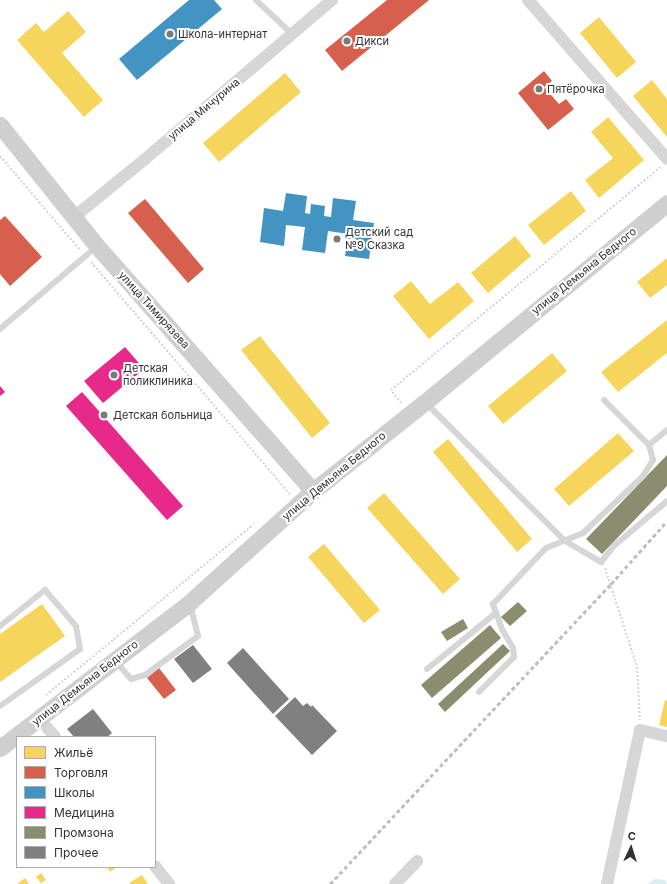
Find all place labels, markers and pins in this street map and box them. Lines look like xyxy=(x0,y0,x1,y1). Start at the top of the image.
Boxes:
place label: Школа-интернат xyxy=(178,27,267,41)
marker: Школа-интернат xyxy=(165,29,175,39)
place label: Дикси xyxy=(355,34,389,48)
marker: Дикси xyxy=(342,36,352,46)
place label: Пятёрочка xyxy=(547,82,605,96)
marker: Пятёрочка xyxy=(534,84,544,94)
place label: Детский сад №9 Сказка xyxy=(345,226,413,252)
marker: Детский сад №9 Сказка xyxy=(332,234,342,244)
place label: Детская поликлиника xyxy=(123,362,193,388)
marker: Детская поликлиника xyxy=(108,369,120,381)
place label: Детская больница xyxy=(113,408,212,422)
marker: Детская больница xyxy=(98,409,110,421)

